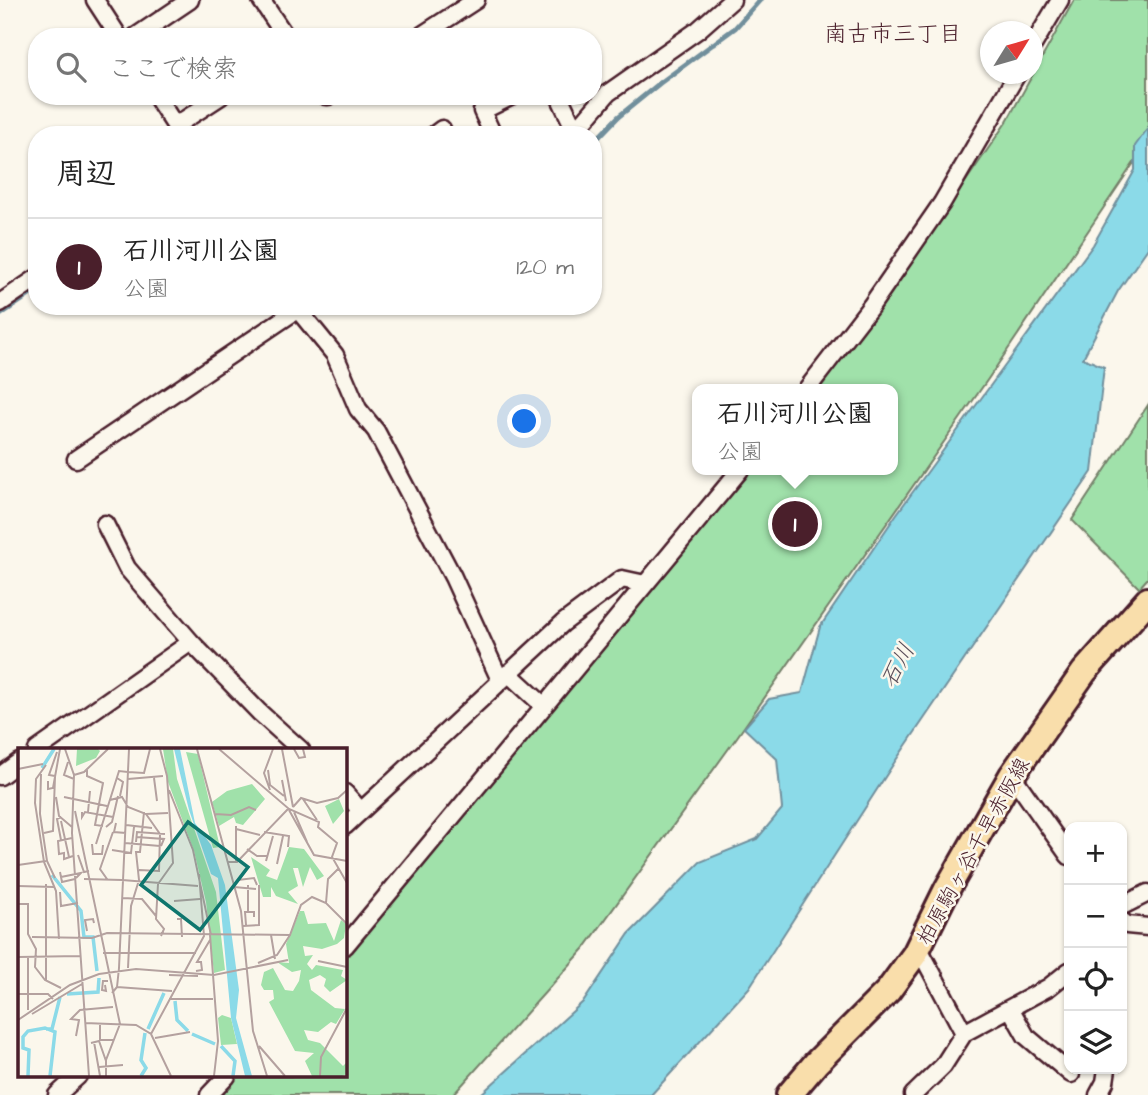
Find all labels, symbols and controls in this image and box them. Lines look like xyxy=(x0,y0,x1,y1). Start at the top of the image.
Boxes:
district label: 南古市三丁目 xyxy=(824,18,962,50)
north arrow xyxy=(980,21,1043,84)
search box xyxy=(28,28,602,105)
icon: search xyxy=(52,48,90,86)
text: ここで検索 xyxy=(108,51,238,87)
text: 周辺 xyxy=(56,153,116,195)
text: 石川河川公園 xyxy=(123,233,279,269)
text: 1 xyxy=(78,251,80,283)
text: 120 m xyxy=(516,251,574,283)
text: 公園 xyxy=(123,273,169,305)
popup xyxy=(692,384,898,475)
text: 石川河川公園 xyxy=(717,396,873,432)
your location xyxy=(507,404,541,438)
text: 公園 xyxy=(717,436,763,468)
pin: 1 xyxy=(772,498,818,550)
water label: 石川 xyxy=(873,638,923,693)
inset map xyxy=(18,748,346,1078)
street label: 柏原駒ヶ谷千早赤阪線 xyxy=(910,752,1037,950)
map controls xyxy=(1064,822,1127,1074)
button: + xyxy=(1064,822,1127,885)
button: − xyxy=(1064,885,1127,948)
button: locate xyxy=(1064,948,1127,1011)
button: layers xyxy=(1064,1011,1127,1074)

